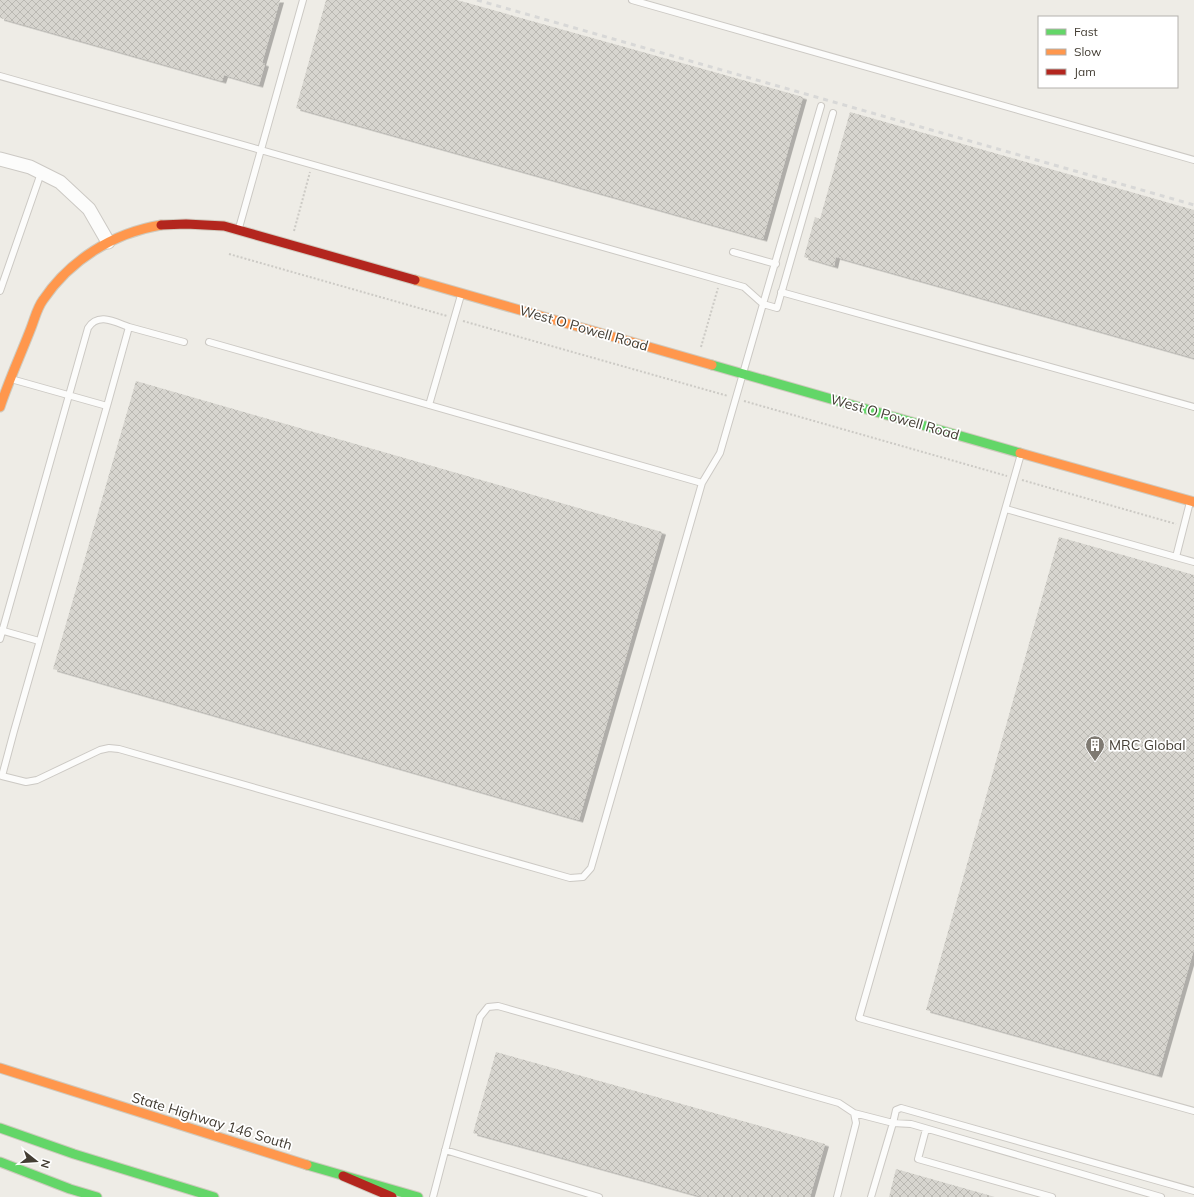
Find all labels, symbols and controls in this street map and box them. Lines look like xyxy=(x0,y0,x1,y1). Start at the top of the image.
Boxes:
legend xyxy=(1038,16,1178,88)
text: Fast xyxy=(1074,24,1098,39)
text: Slow xyxy=(1074,44,1102,59)
text: Jam xyxy=(1074,64,1096,79)
street label: West O Powell Road xyxy=(517,301,651,355)
street label: West O Powell Road xyxy=(828,390,962,444)
building icon: MRC Global xyxy=(1084,734,1106,762)
place label: MRC Global xyxy=(1109,736,1186,754)
street label: State Highway 146 South xyxy=(130,1088,294,1154)
north arrow xyxy=(16,1141,56,1181)
text: N xyxy=(38,1158,53,1170)

